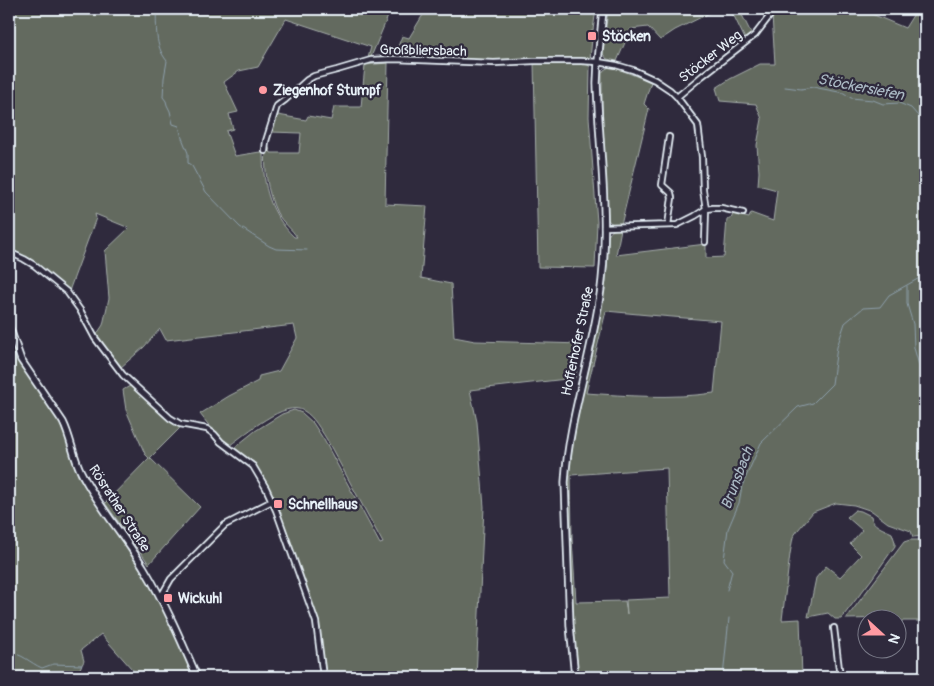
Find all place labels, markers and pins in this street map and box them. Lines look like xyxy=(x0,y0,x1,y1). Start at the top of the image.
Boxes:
place label: Stöcken xyxy=(602,28,651,45)
marker: Stöcken xyxy=(586,30,598,42)
place label: Ziegenhof Stumpf xyxy=(273,82,382,99)
marker: Ziegenhof Stumpf xyxy=(257,84,269,96)
place label: Schnellhaus xyxy=(288,496,358,513)
marker: Schnellhaus xyxy=(272,498,284,510)
place label: Wickuhl xyxy=(178,590,222,607)
marker: Wickuhl xyxy=(162,592,174,604)

